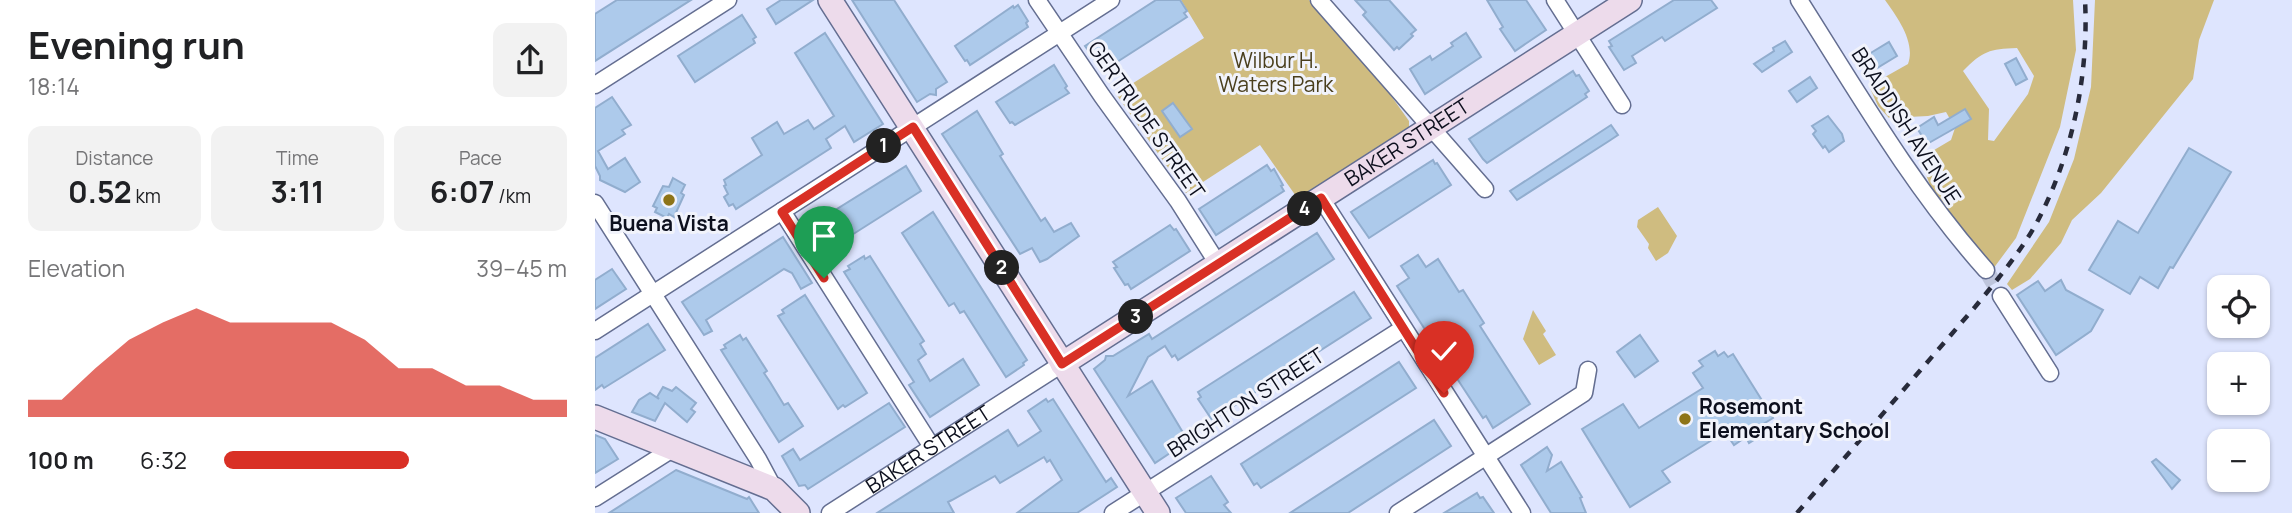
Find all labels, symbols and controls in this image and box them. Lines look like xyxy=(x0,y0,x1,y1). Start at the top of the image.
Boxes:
text: Evening run xyxy=(28,18,245,70)
button: share xyxy=(493,23,567,97)
street label: GERTRUDE STREET xyxy=(1082,35,1212,204)
street label: BRADDISH AVENUE xyxy=(1846,42,1968,209)
park label: Wilbur H. Waters Park xyxy=(1219,46,1334,98)
text: 18:14 xyxy=(28,70,80,102)
street label: BAKER STREET xyxy=(1339,91,1475,192)
pin: 1 xyxy=(867,128,901,164)
text: 1 xyxy=(879,132,888,158)
text: Distance xyxy=(76,145,153,171)
text: Time xyxy=(276,145,319,171)
text: Pace xyxy=(459,145,502,171)
text: 0.52 xyxy=(68,171,132,212)
text: 3:11 xyxy=(270,171,325,212)
text: 6:07 xyxy=(430,171,494,212)
text: km xyxy=(132,183,161,209)
text: /km xyxy=(494,183,531,209)
marker: Buena Vista xyxy=(661,192,677,208)
pin: 4 xyxy=(1287,192,1323,227)
text: 4 xyxy=(1299,195,1310,221)
pin xyxy=(794,206,854,278)
place label: Buena Vista xyxy=(609,209,729,237)
icon: arrive xyxy=(805,217,843,255)
pin: 2 xyxy=(985,250,1019,286)
text: Elevation xyxy=(28,252,125,284)
text: 39–45 m xyxy=(476,252,567,284)
text: 2 xyxy=(996,254,1007,280)
map controls xyxy=(2207,275,2270,492)
button: locate xyxy=(2207,275,2270,338)
pin: 3 xyxy=(1119,300,1153,334)
text: 3 xyxy=(1130,303,1141,329)
pin xyxy=(1414,321,1474,393)
icon: check xyxy=(1425,332,1463,370)
street label: BRIGHTON STREET xyxy=(1162,341,1330,463)
button: + xyxy=(2207,352,2270,415)
place label: Rosemont Elementary School xyxy=(1699,392,1890,444)
street label: BAKER STREET xyxy=(860,398,996,499)
marker: Rosemont Elementary School xyxy=(1677,411,1693,427)
button: − xyxy=(2207,429,2270,492)
text: 100 m xyxy=(28,444,94,476)
text: 6:32 xyxy=(140,444,187,476)

